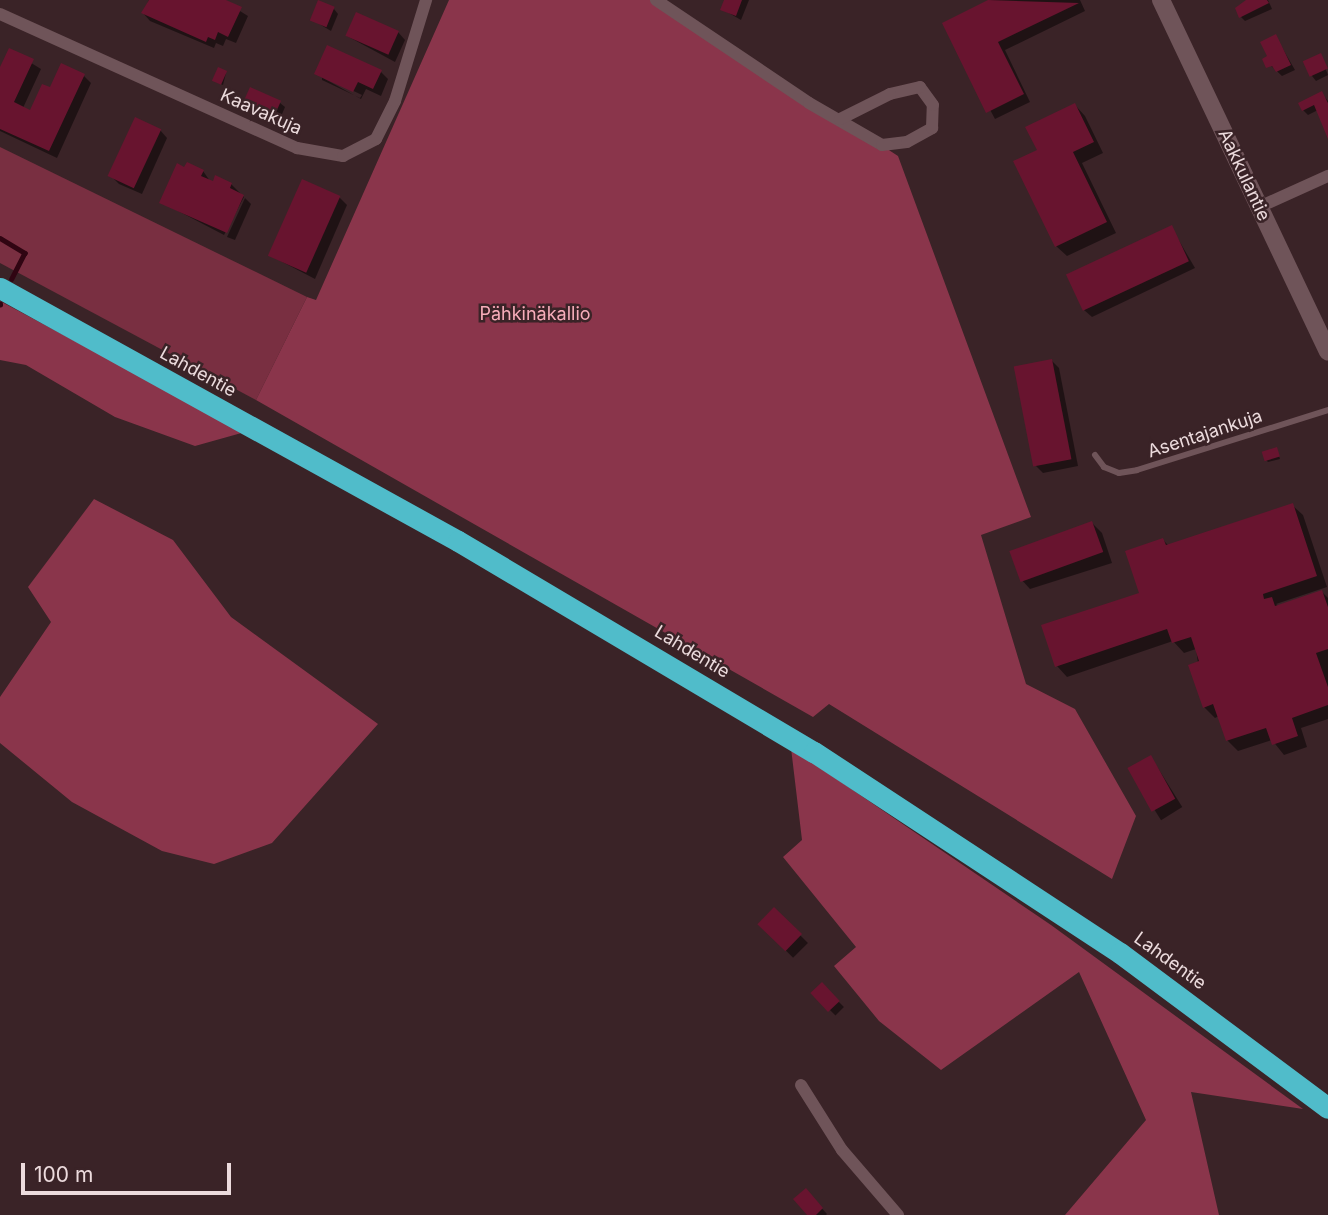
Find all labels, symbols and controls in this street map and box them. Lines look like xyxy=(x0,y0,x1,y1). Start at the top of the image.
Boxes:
street label: Kaavakuja xyxy=(217,84,305,140)
street label: Aakkulantie xyxy=(1213,126,1275,224)
park label: Pähkinäkallio xyxy=(479,303,591,325)
street label: Lahdentie xyxy=(156,342,240,402)
street label: Asentajankuja xyxy=(1145,405,1265,463)
street label: Lahdentie xyxy=(651,621,733,683)
street label: Lahdentie xyxy=(1130,928,1210,994)
scale bar xyxy=(24,1148,234,1192)
text: 100 m xyxy=(34,1162,93,1187)

